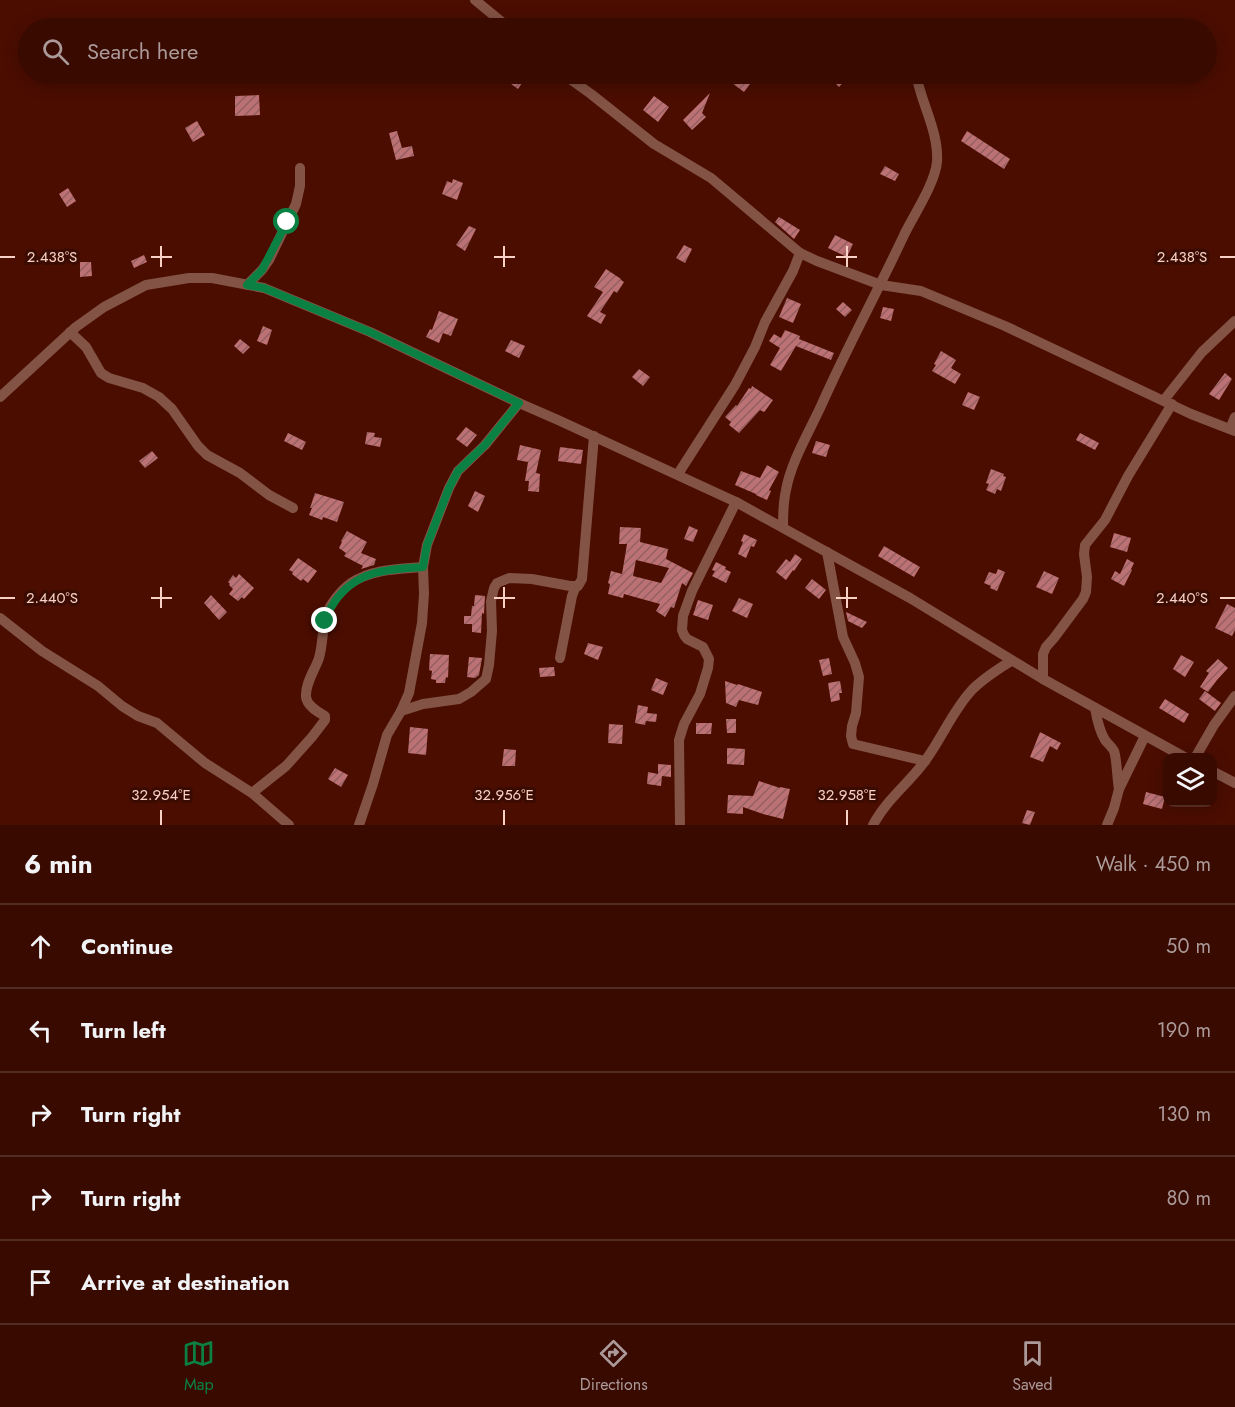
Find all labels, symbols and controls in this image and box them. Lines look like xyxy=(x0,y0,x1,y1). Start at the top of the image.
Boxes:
search box xyxy=(18,18,1217,84)
icon: search xyxy=(39,35,72,68)
text: Search here xyxy=(87,35,198,67)
route start xyxy=(273,208,299,234)
text: 2.438°S xyxy=(27,246,77,268)
text: 2.438°S xyxy=(1157,246,1207,268)
text: 2.440°S xyxy=(26,587,78,609)
text: 2.440°S xyxy=(1156,587,1208,609)
route end xyxy=(311,607,337,633)
map controls xyxy=(1163,753,1217,807)
button: layers xyxy=(1163,753,1217,807)
text: 32.954°E xyxy=(131,784,191,806)
text: 32.956°E xyxy=(474,784,534,806)
text: 32.958°E xyxy=(818,784,876,806)
text: 6 min xyxy=(24,845,93,883)
text: Walk · 450 m xyxy=(1096,850,1211,879)
icon: ahead xyxy=(24,930,57,963)
text: Continue xyxy=(81,930,173,962)
text: 50 m xyxy=(1166,932,1211,961)
icon: left xyxy=(24,1014,57,1047)
text: Turn left xyxy=(81,1014,166,1046)
text: 190 m xyxy=(1157,1016,1211,1045)
icon: right xyxy=(24,1098,57,1131)
text: Turn right xyxy=(81,1098,181,1130)
text: 130 m xyxy=(1157,1100,1211,1129)
icon: right xyxy=(24,1182,57,1215)
text: Turn right xyxy=(81,1182,181,1214)
text: 80 m xyxy=(1166,1184,1211,1213)
icon: arrive xyxy=(24,1266,57,1299)
text: Arrive at destination xyxy=(81,1266,290,1298)
tab: Map xyxy=(182,1337,215,1396)
tab: Directions xyxy=(580,1337,648,1396)
tab: Saved xyxy=(1012,1337,1053,1396)

